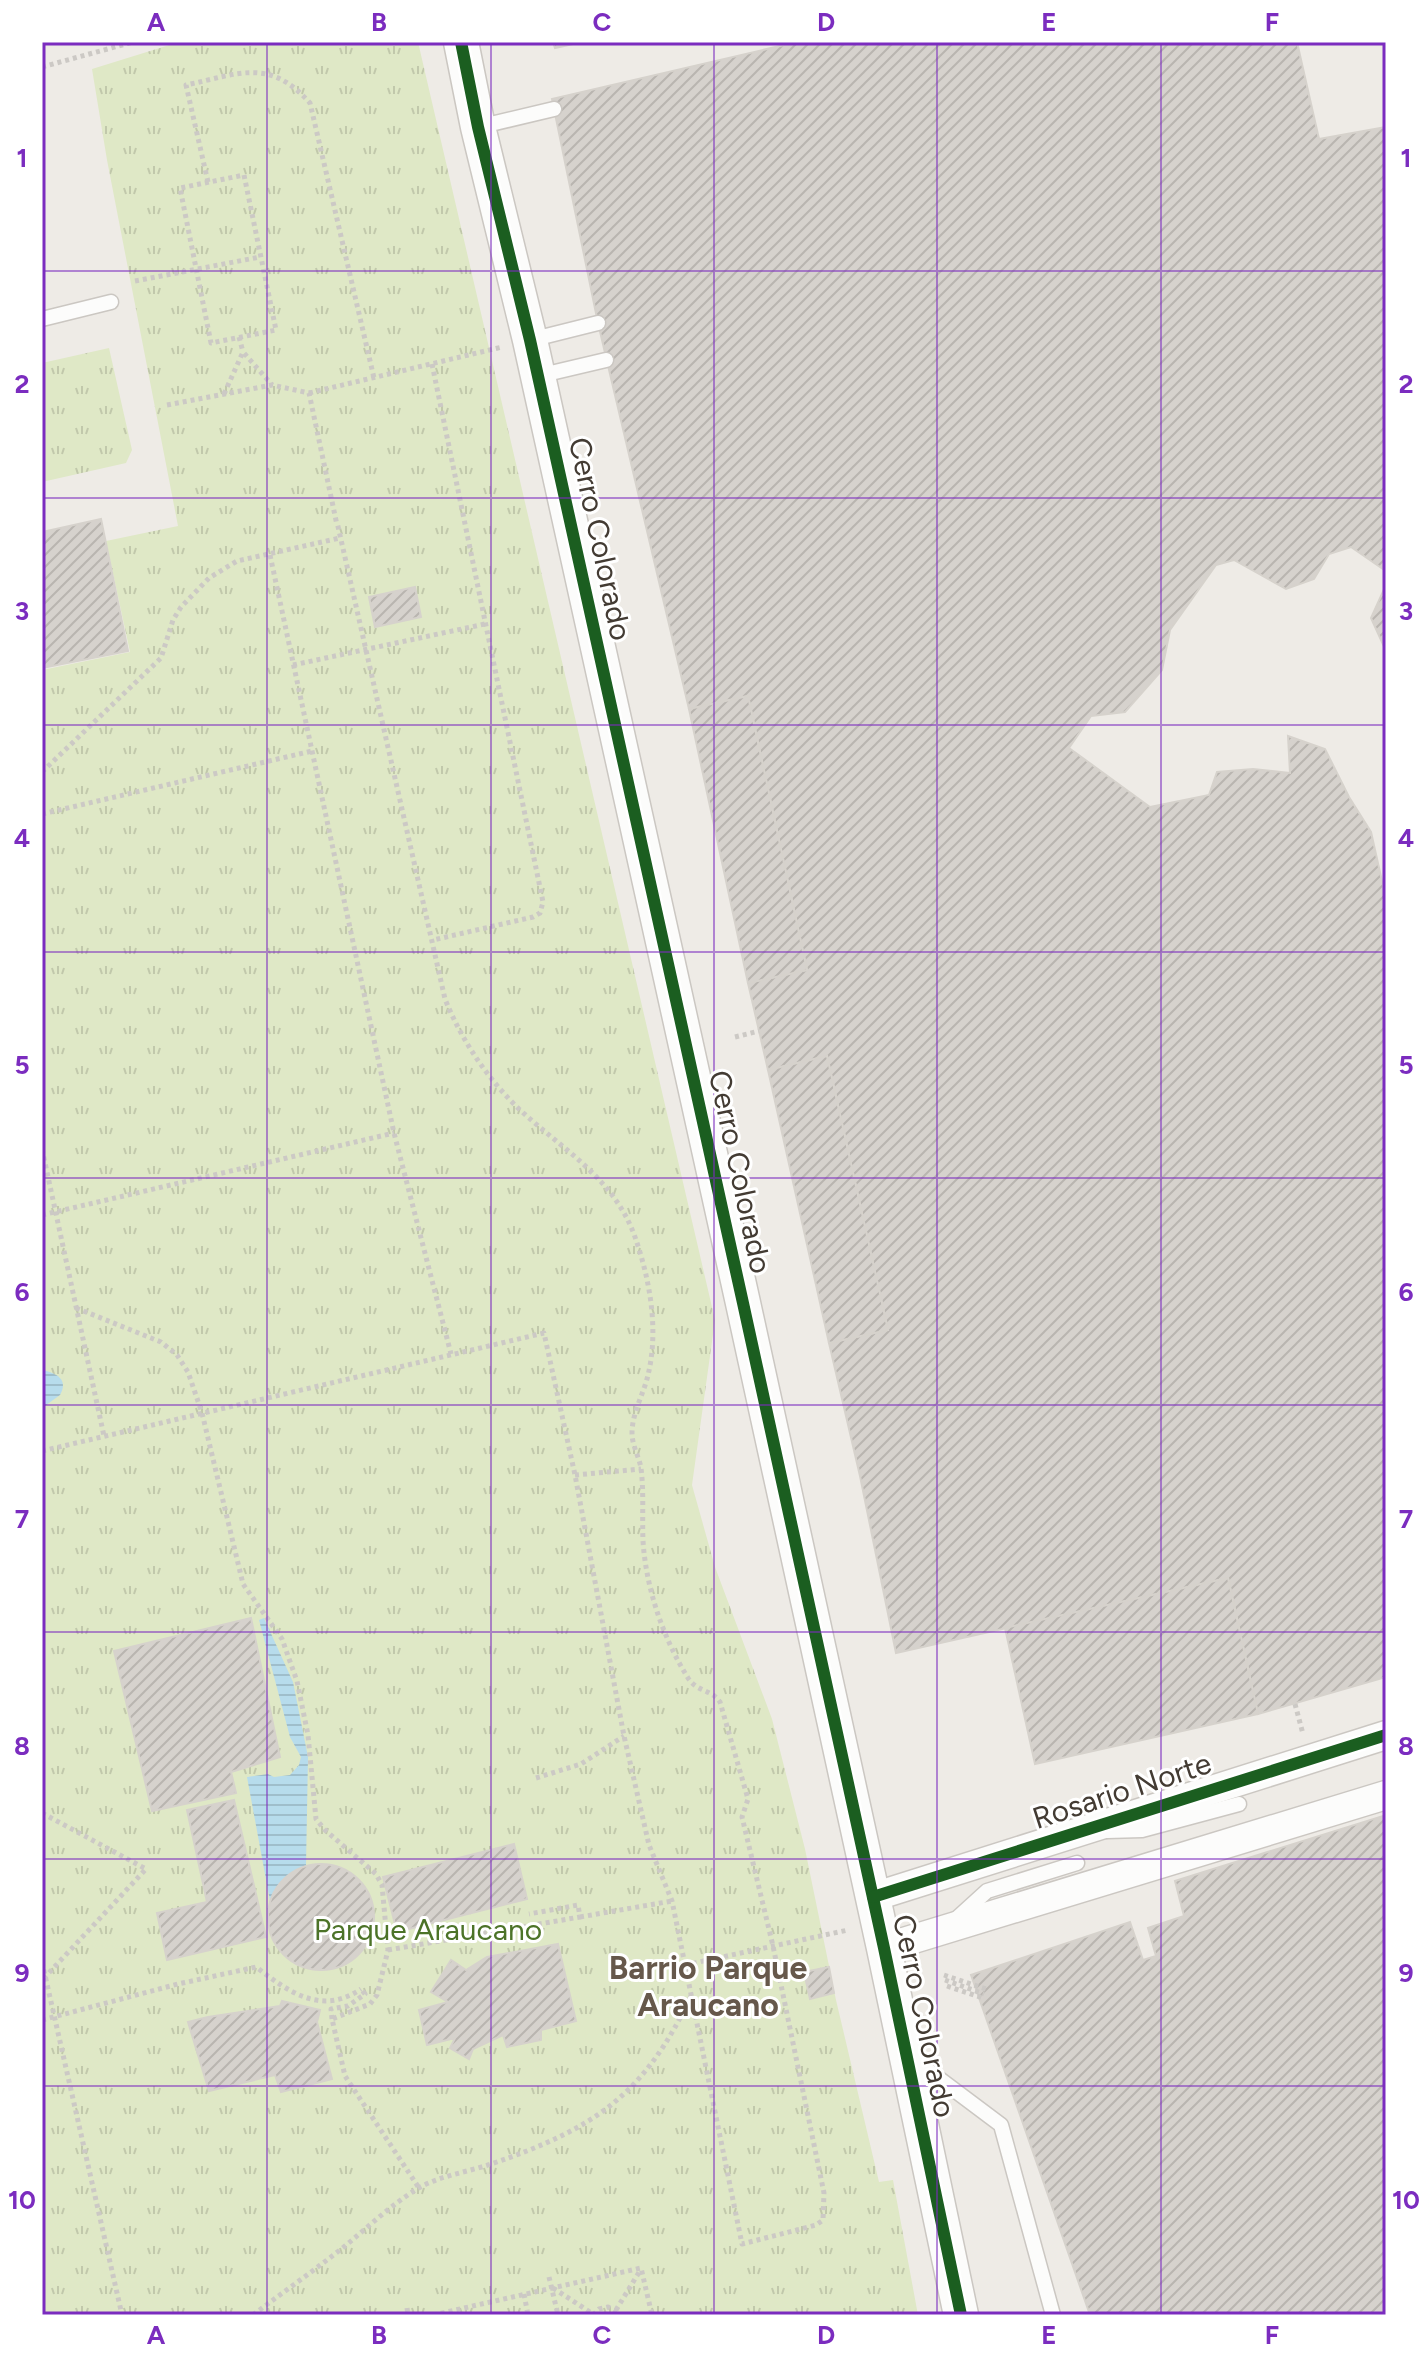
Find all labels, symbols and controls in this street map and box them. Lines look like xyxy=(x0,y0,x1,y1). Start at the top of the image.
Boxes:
text: A xyxy=(147,6,166,38)
text: B xyxy=(371,6,387,38)
text: C xyxy=(593,6,612,38)
text: D xyxy=(817,6,835,38)
text: E xyxy=(1041,6,1057,38)
text: F xyxy=(1265,6,1279,38)
text: 1 xyxy=(17,142,27,174)
text: 1 xyxy=(1401,142,1411,174)
text: 2 xyxy=(14,368,30,400)
text: 2 xyxy=(1398,368,1414,400)
street label: Cerro Colorado xyxy=(561,434,640,644)
text: 3 xyxy=(15,595,29,627)
text: 3 xyxy=(1399,595,1413,627)
text: 4 xyxy=(14,822,30,854)
text: 4 xyxy=(1398,822,1414,854)
text: 5 xyxy=(14,1049,30,1081)
text: 5 xyxy=(1398,1049,1414,1081)
street label: Cerro Colorado xyxy=(701,1067,780,1277)
text: 6 xyxy=(14,1276,30,1308)
text: 6 xyxy=(1398,1276,1414,1308)
text: 7 xyxy=(15,1503,29,1535)
text: 7 xyxy=(1399,1503,1413,1535)
text: 8 xyxy=(14,1730,30,1762)
text: 8 xyxy=(1398,1730,1414,1762)
street label: Rosario Norte xyxy=(1028,1744,1216,1837)
park label: Parque Araucano xyxy=(314,1911,542,1948)
street label: Cerro Colorado xyxy=(885,1911,964,2121)
district label: Barrio Parque Araucano xyxy=(609,1949,808,2024)
text: 9 xyxy=(14,1957,30,1989)
text: 9 xyxy=(1398,1957,1414,1989)
text: 10 xyxy=(8,2184,36,2216)
text: 10 xyxy=(1392,2184,1420,2216)
text: A xyxy=(147,2319,166,2351)
text: B xyxy=(371,2319,387,2351)
text: C xyxy=(593,2319,612,2351)
text: D xyxy=(817,2319,835,2351)
text: E xyxy=(1041,2319,1057,2351)
text: F xyxy=(1265,2319,1279,2351)

